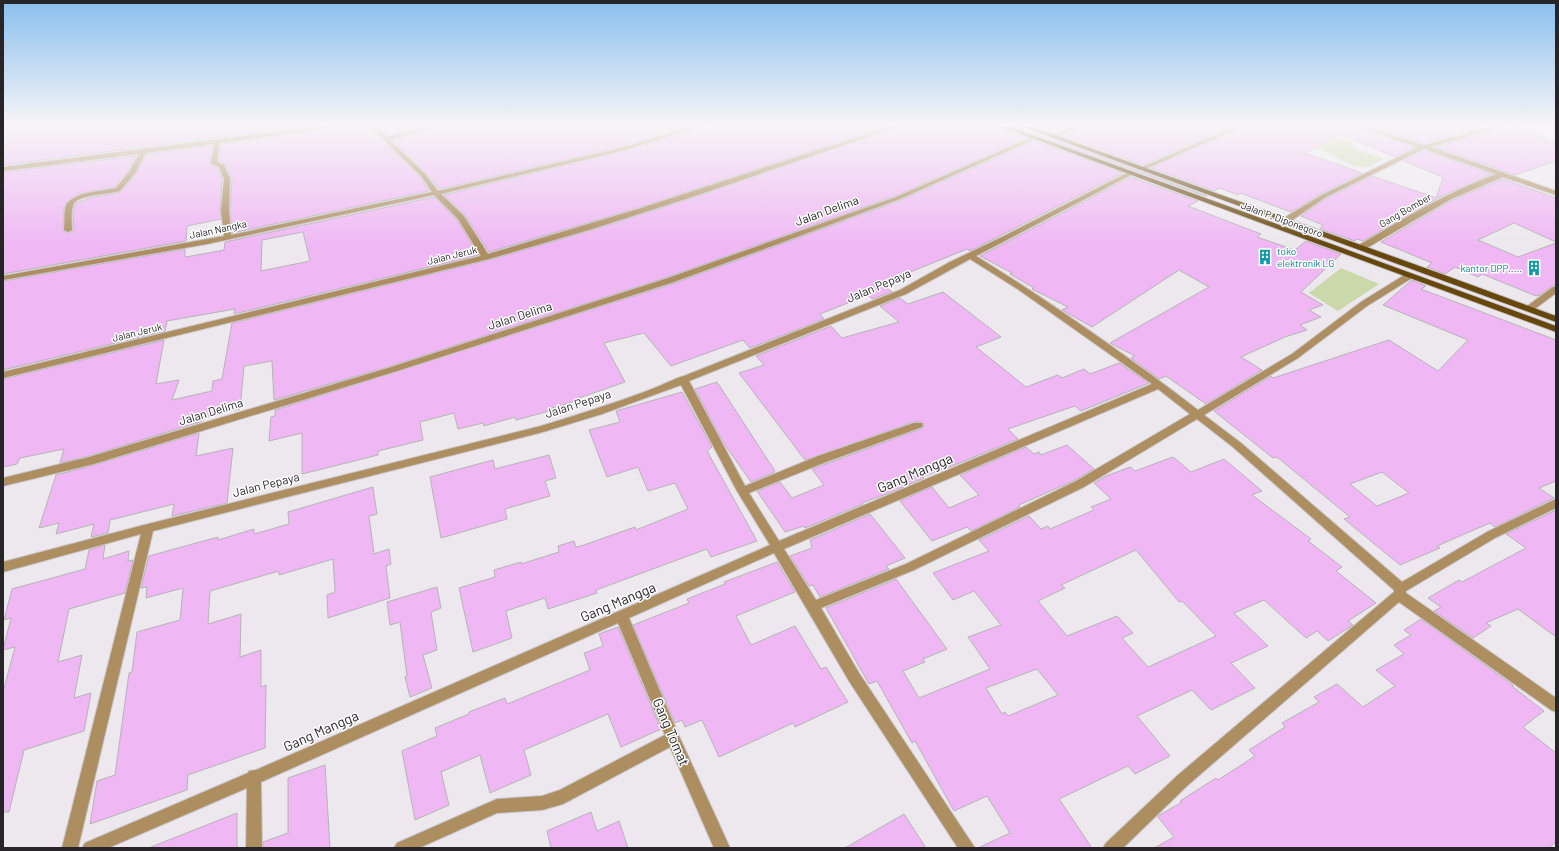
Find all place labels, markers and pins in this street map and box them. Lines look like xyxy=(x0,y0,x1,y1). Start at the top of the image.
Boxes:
place label: toko elektronik LG xyxy=(1277,245,1334,269)
building icon: toko elektronik LG xyxy=(1256,248,1274,266)
building icon: kantor DPP..... xyxy=(1525,259,1543,277)
place label: kantor DPP..... xyxy=(1460,262,1522,274)

